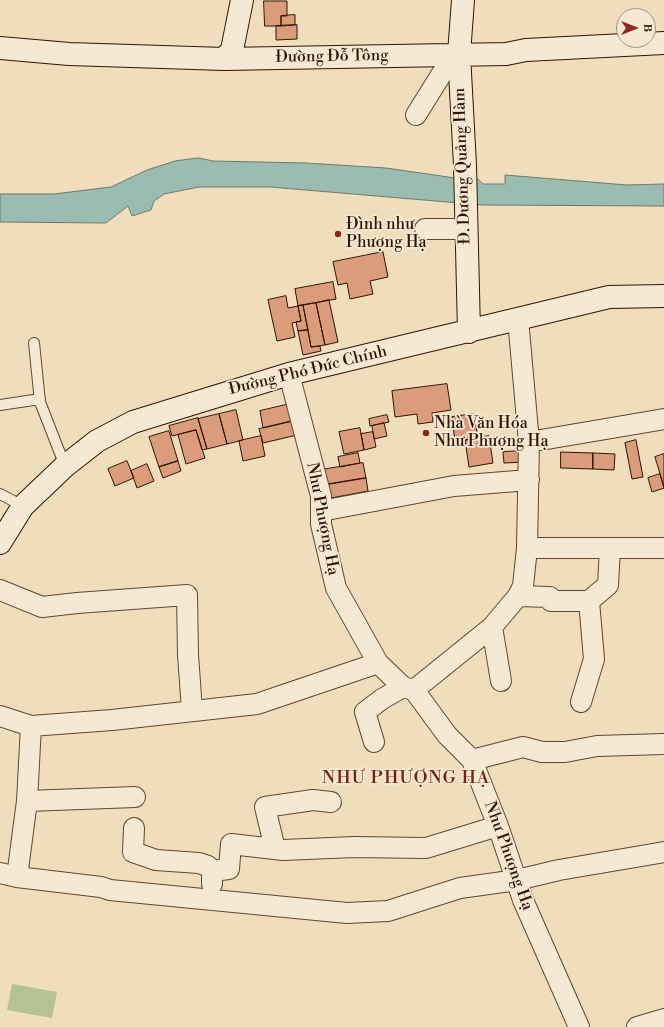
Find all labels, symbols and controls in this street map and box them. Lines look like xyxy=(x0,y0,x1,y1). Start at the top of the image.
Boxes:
north arrow xyxy=(616,8,656,48)
text: B xyxy=(640,24,654,32)
street label: Đường Đỗ Tông xyxy=(275,46,389,68)
street label: Đ. Dương Quảng Hàm xyxy=(451,87,475,245)
place label: Đình như Phượng Hạ xyxy=(346,215,427,253)
marker: Đình như Phượng Hạ xyxy=(333,229,343,239)
street label: Đường Phó Đức Chính xyxy=(227,342,389,400)
place label: Nhà Văn Hóa Như Phượng Hạ xyxy=(434,414,548,452)
marker: Nhà Văn Hóa Như Phượng Hạ xyxy=(421,428,431,438)
street label: Như Phượng Hạ xyxy=(302,461,342,577)
district label: NHƯ PHƯỢNG HẠ xyxy=(322,768,490,790)
street label: Như Phượng Hạ xyxy=(479,799,537,913)

